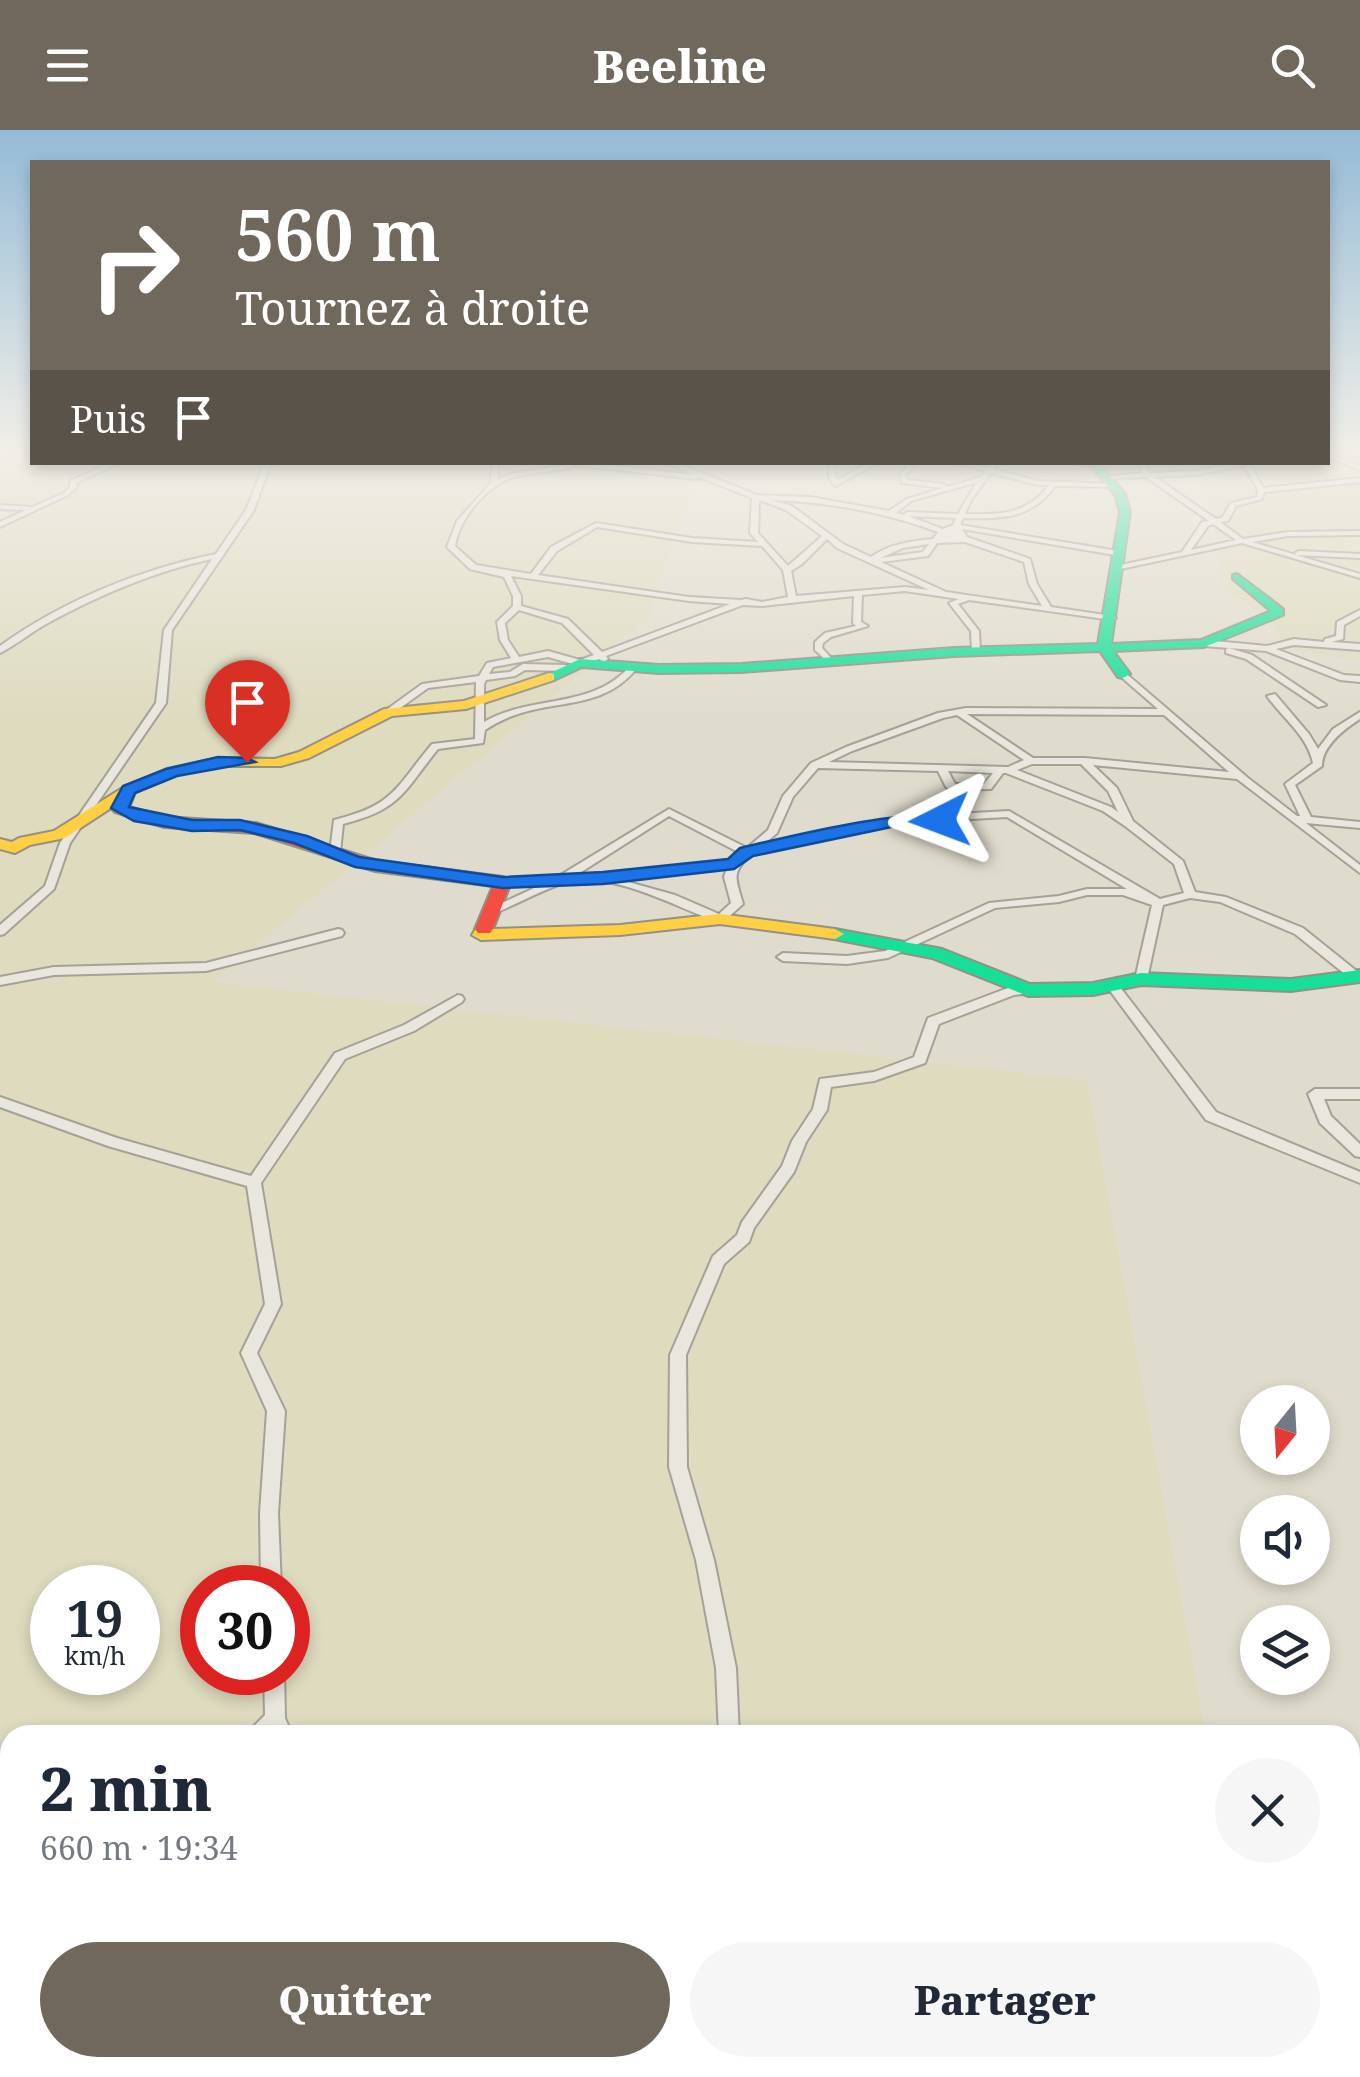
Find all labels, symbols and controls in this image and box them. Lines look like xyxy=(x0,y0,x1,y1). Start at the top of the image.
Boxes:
text: Beeline xyxy=(593,35,767,96)
icon: menu xyxy=(40,38,95,93)
icon: search xyxy=(1265,38,1320,93)
text: 560 m xyxy=(235,186,441,282)
icon: right xyxy=(70,200,200,330)
text: Tournez à droite xyxy=(235,277,590,338)
icon: arrive xyxy=(166,390,221,445)
text: Puis xyxy=(70,392,146,444)
pin xyxy=(205,660,290,763)
icon: arrive xyxy=(220,675,275,730)
position arrow xyxy=(888,768,992,872)
north arrow xyxy=(1240,1385,1330,1475)
map controls xyxy=(1240,1385,1330,1695)
button: sound xyxy=(1240,1495,1330,1585)
speed limit sign: 30 xyxy=(180,1565,310,1695)
text: 19 xyxy=(67,1584,123,1652)
button: layers xyxy=(1240,1605,1330,1695)
text: km/h xyxy=(64,1638,126,1672)
text: 2 min xyxy=(40,1747,212,1829)
button: close xyxy=(1215,1758,1320,1863)
text: 660 m · 19:34 xyxy=(40,1826,238,1869)
button: Quitter xyxy=(40,1942,670,2057)
button: Partager xyxy=(690,1942,1320,2057)

